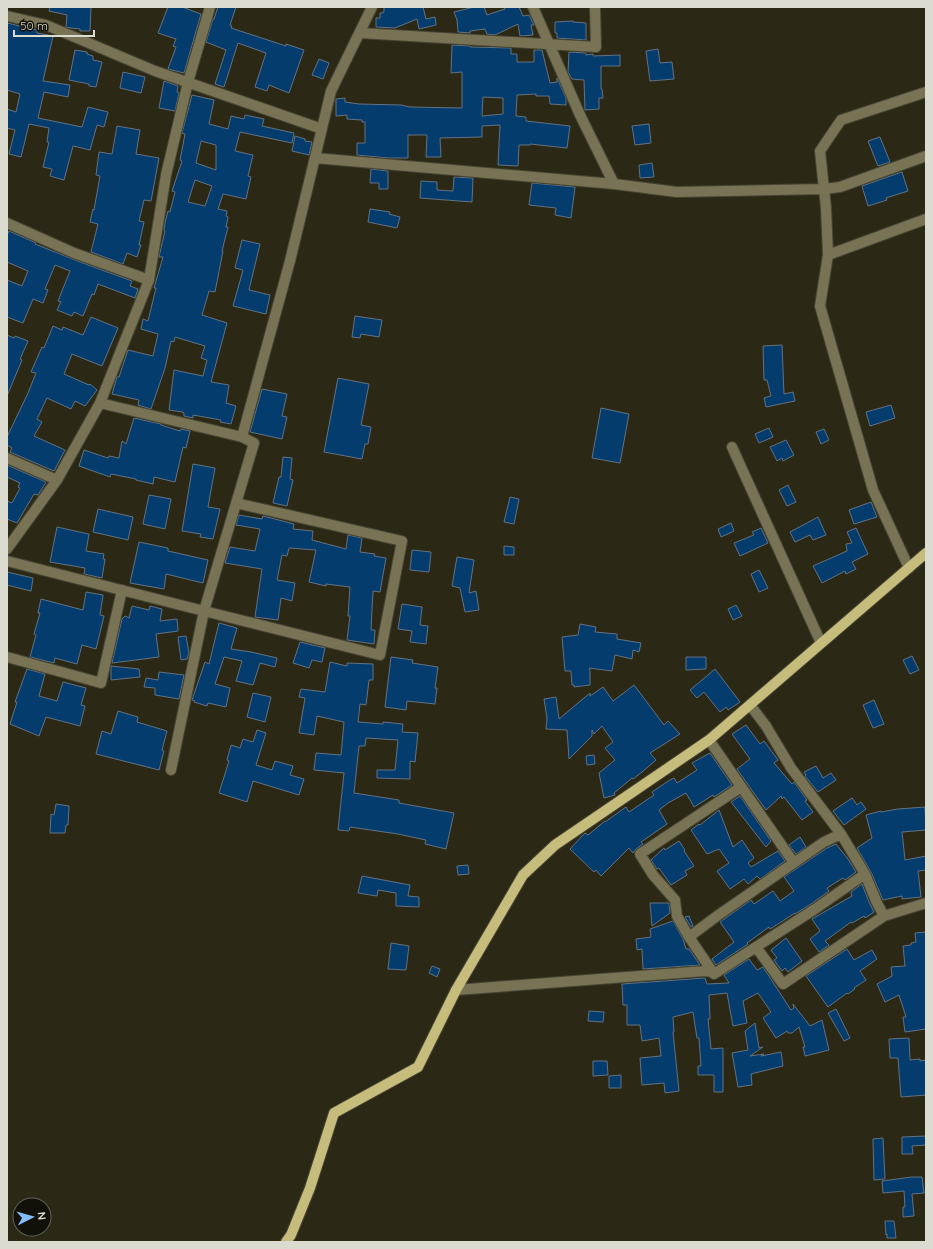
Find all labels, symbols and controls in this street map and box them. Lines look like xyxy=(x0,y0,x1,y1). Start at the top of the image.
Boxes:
scale bar xyxy=(14,12,94,38)
text: 50 m xyxy=(20,18,48,33)
north arrow xyxy=(12,1197,52,1237)
text: N xyxy=(35,1211,49,1221)

